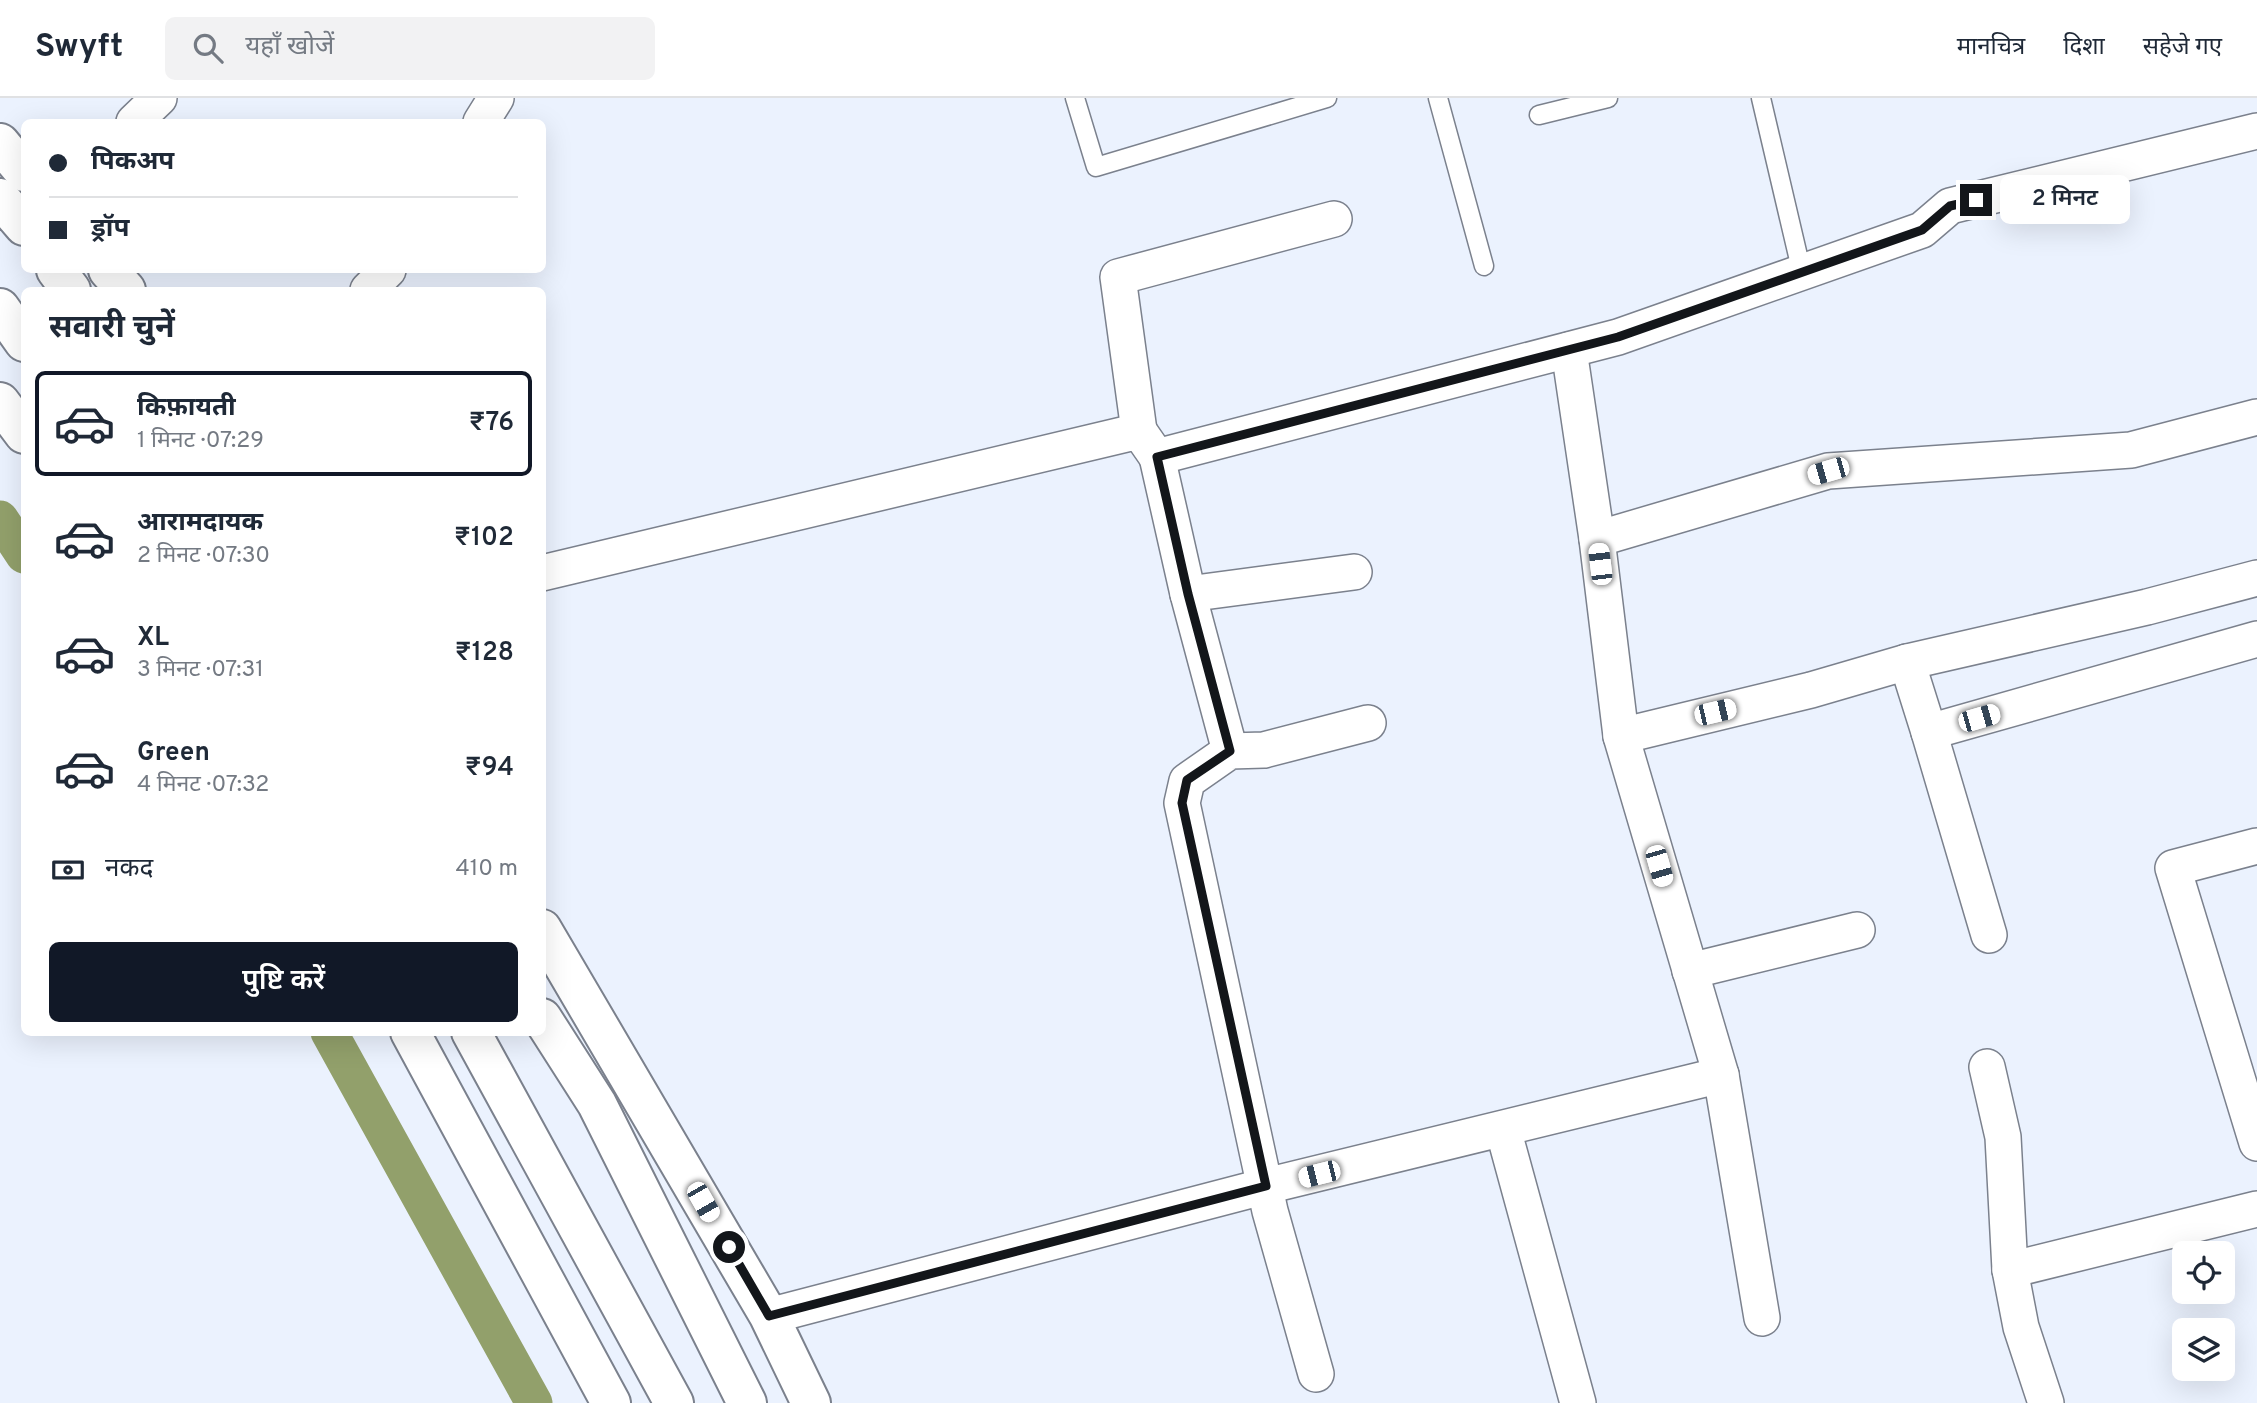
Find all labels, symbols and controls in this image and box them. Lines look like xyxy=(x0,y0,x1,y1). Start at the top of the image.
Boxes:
search box xyxy=(165,17,655,80)
text: Swyft xyxy=(35,27,123,69)
icon: search xyxy=(189,29,227,67)
text: यहाँ खोजें xyxy=(245,31,334,64)
text: मानचित्र xyxy=(1957,33,2025,63)
text: दिशा xyxy=(2063,33,2105,63)
text: सहेजे गए xyxy=(2143,33,2222,63)
text: पिकअप xyxy=(91,146,174,179)
callout: 2 मिनट xyxy=(2000,176,2130,224)
route end xyxy=(1960,184,1992,216)
text: 2 मिनट xyxy=(2032,185,2098,214)
text: ड्रॉप xyxy=(91,213,129,246)
text: सवारी चुनें xyxy=(49,309,175,349)
icon: car xyxy=(53,392,116,455)
text: किफ़ायती xyxy=(137,392,236,425)
text: ₹76 xyxy=(469,407,514,440)
text: 1 मिनट · 07:29 xyxy=(137,427,264,456)
car xyxy=(1805,455,1852,487)
icon: car xyxy=(53,507,116,570)
text: आरामदायक xyxy=(137,507,263,540)
text: ₹102 xyxy=(454,522,514,555)
text: 2 मिनट · 07:30 xyxy=(137,542,270,571)
car xyxy=(1588,542,1613,586)
icon: car xyxy=(53,622,116,685)
text: XL xyxy=(137,622,169,655)
text: ₹128 xyxy=(455,637,514,670)
text: 3 मिनट · 07:31 xyxy=(137,656,264,685)
car xyxy=(1693,697,1738,727)
car xyxy=(1956,702,2003,734)
icon: car xyxy=(53,737,116,800)
text: Green xyxy=(137,737,210,770)
text: ₹94 xyxy=(465,752,514,785)
text: 4 मिनट · 07:32 xyxy=(137,771,269,800)
car xyxy=(1644,843,1675,889)
icon: cash xyxy=(49,851,87,889)
text: नकद xyxy=(105,853,153,886)
text: 410 m xyxy=(455,855,518,884)
button: पुष्टि करें xyxy=(49,942,518,1022)
car xyxy=(1297,1159,1342,1189)
car xyxy=(684,1179,723,1225)
route start xyxy=(713,1231,745,1263)
map controls xyxy=(2172,1241,2235,1381)
button: locate xyxy=(2172,1241,2235,1304)
button: layers xyxy=(2172,1318,2235,1381)

